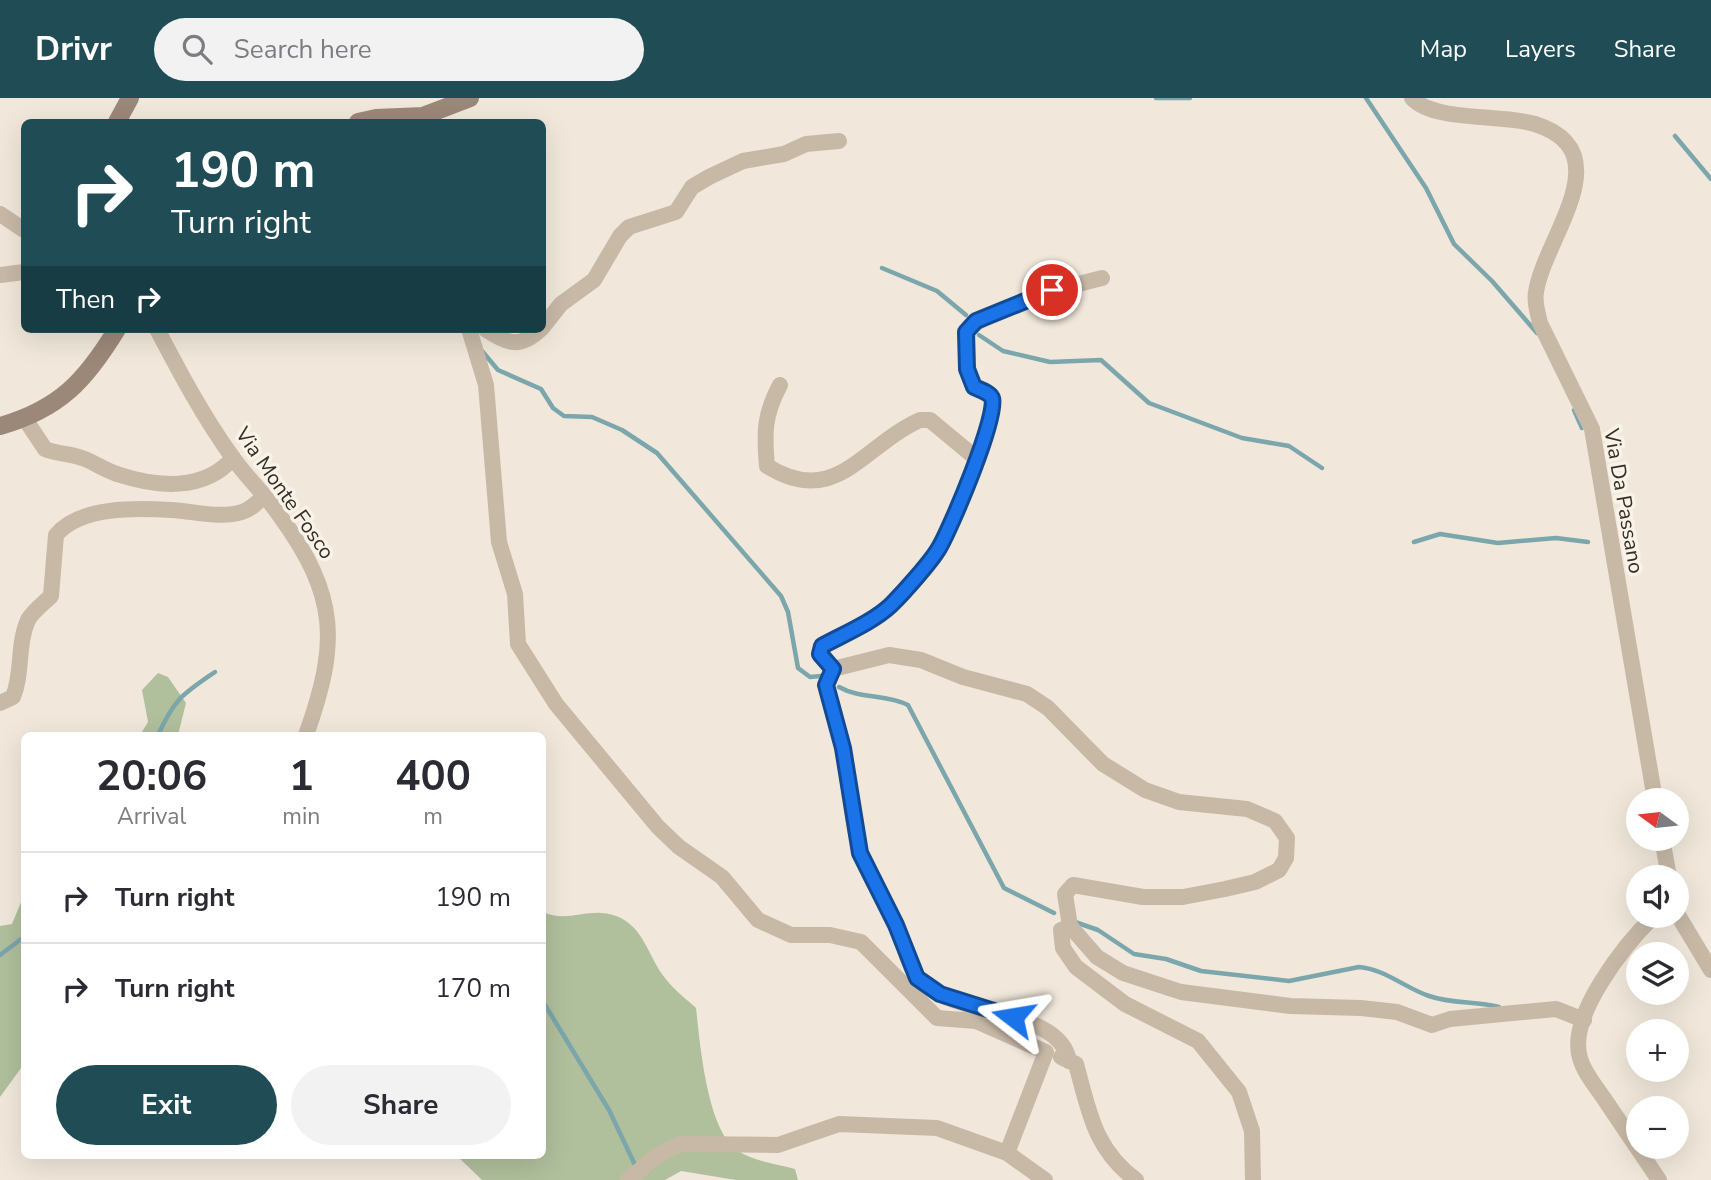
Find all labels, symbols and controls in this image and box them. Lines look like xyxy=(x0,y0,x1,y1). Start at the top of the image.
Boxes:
search box xyxy=(154,18,644,81)
text: Drivr xyxy=(35,27,112,72)
icon: search xyxy=(178,30,216,68)
text: Search here xyxy=(234,32,372,67)
text: Map xyxy=(1420,33,1467,65)
text: Layers xyxy=(1505,33,1576,65)
text: Share xyxy=(1614,33,1676,65)
text: 190 m xyxy=(171,137,315,204)
icon: right xyxy=(56,147,147,238)
text: Turn right xyxy=(171,201,311,244)
pin xyxy=(1022,260,1082,320)
icon: arrive xyxy=(1033,271,1071,309)
icon: right xyxy=(129,280,167,318)
text: Then xyxy=(56,282,115,317)
street label: Via Monte Fosco xyxy=(228,421,341,565)
street label: Via Da Passano xyxy=(1597,425,1651,576)
text: 20:06 xyxy=(96,748,207,805)
text: 1 xyxy=(289,748,314,805)
text: 400 xyxy=(395,748,471,805)
north arrow xyxy=(1626,788,1689,850)
map controls xyxy=(1626,788,1689,1159)
text: Arrival xyxy=(117,801,186,832)
text: min xyxy=(282,801,320,832)
text: m xyxy=(423,801,443,832)
button: sound xyxy=(1626,865,1689,928)
icon: right xyxy=(56,879,94,917)
text: Turn right xyxy=(115,880,234,915)
text: 190 m xyxy=(435,880,511,915)
button: layers xyxy=(1626,942,1689,1005)
icon: right xyxy=(56,970,94,1008)
text: Turn right xyxy=(115,971,234,1006)
text: 170 m xyxy=(435,971,511,1006)
position arrow xyxy=(976,980,1050,1054)
button: + xyxy=(1626,1019,1689,1082)
button: Exit xyxy=(56,1065,277,1145)
button: Share xyxy=(291,1065,511,1145)
button: − xyxy=(1626,1096,1689,1159)

